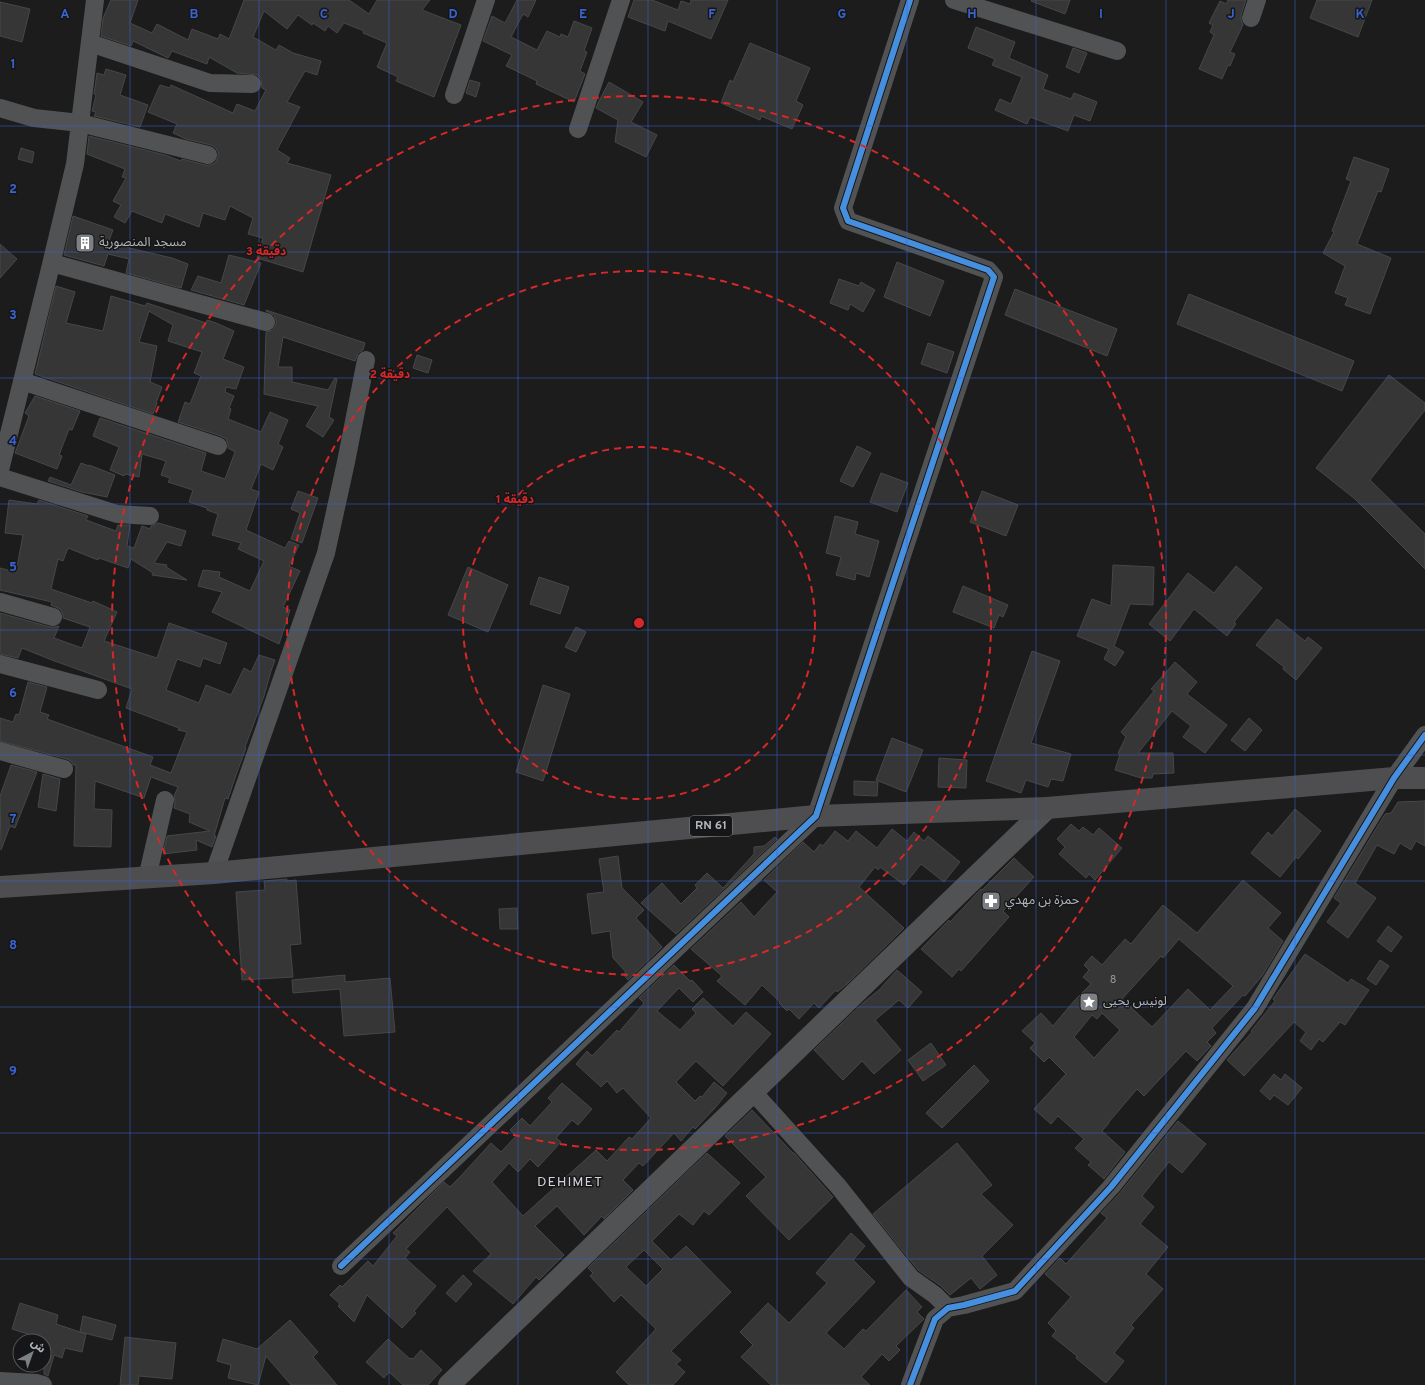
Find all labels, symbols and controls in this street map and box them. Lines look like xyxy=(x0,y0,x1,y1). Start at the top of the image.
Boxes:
text: A xyxy=(60,7,70,23)
text: B xyxy=(190,7,199,23)
text: C xyxy=(320,7,328,23)
text: D xyxy=(448,7,458,23)
text: E xyxy=(579,7,587,23)
text: F xyxy=(708,7,716,23)
text: G xyxy=(838,7,847,23)
text: H xyxy=(967,7,977,23)
text: I xyxy=(1099,7,1103,23)
text: J xyxy=(1227,7,1235,23)
text: K xyxy=(1355,7,1365,23)
text: 1 xyxy=(10,57,16,73)
text: 2 xyxy=(9,182,17,198)
building icon: مسجد المنصورية xyxy=(74,232,96,254)
place label: مسجد المنصورية xyxy=(99,235,187,251)
text: 3 دقيقة xyxy=(246,244,286,260)
text: 3 xyxy=(9,308,17,324)
text: 2 دقيقة xyxy=(370,367,410,383)
text: 4 xyxy=(9,434,17,450)
text: 1 دقيقة xyxy=(496,492,534,508)
text: 5 xyxy=(9,560,17,576)
centre of rings xyxy=(632,616,646,630)
text: 6 xyxy=(9,686,17,702)
text: 7 xyxy=(10,812,17,828)
road number: RN 61 xyxy=(690,816,732,836)
pharmacy icon: حمزة بن مهدي xyxy=(980,890,1002,912)
place label: حمزة بن مهدي xyxy=(1005,893,1080,910)
text: 8 xyxy=(9,938,17,954)
house number: 8 xyxy=(1110,973,1116,987)
place icon: لونيس يحيى xyxy=(1078,991,1100,1013)
place label: لونيس يحيى xyxy=(1103,994,1167,1010)
text: 9 xyxy=(9,1064,17,1080)
district label: DEHIMET xyxy=(537,1174,603,1191)
north arrow xyxy=(12,1333,52,1373)
text: ش xyxy=(28,1336,48,1356)

